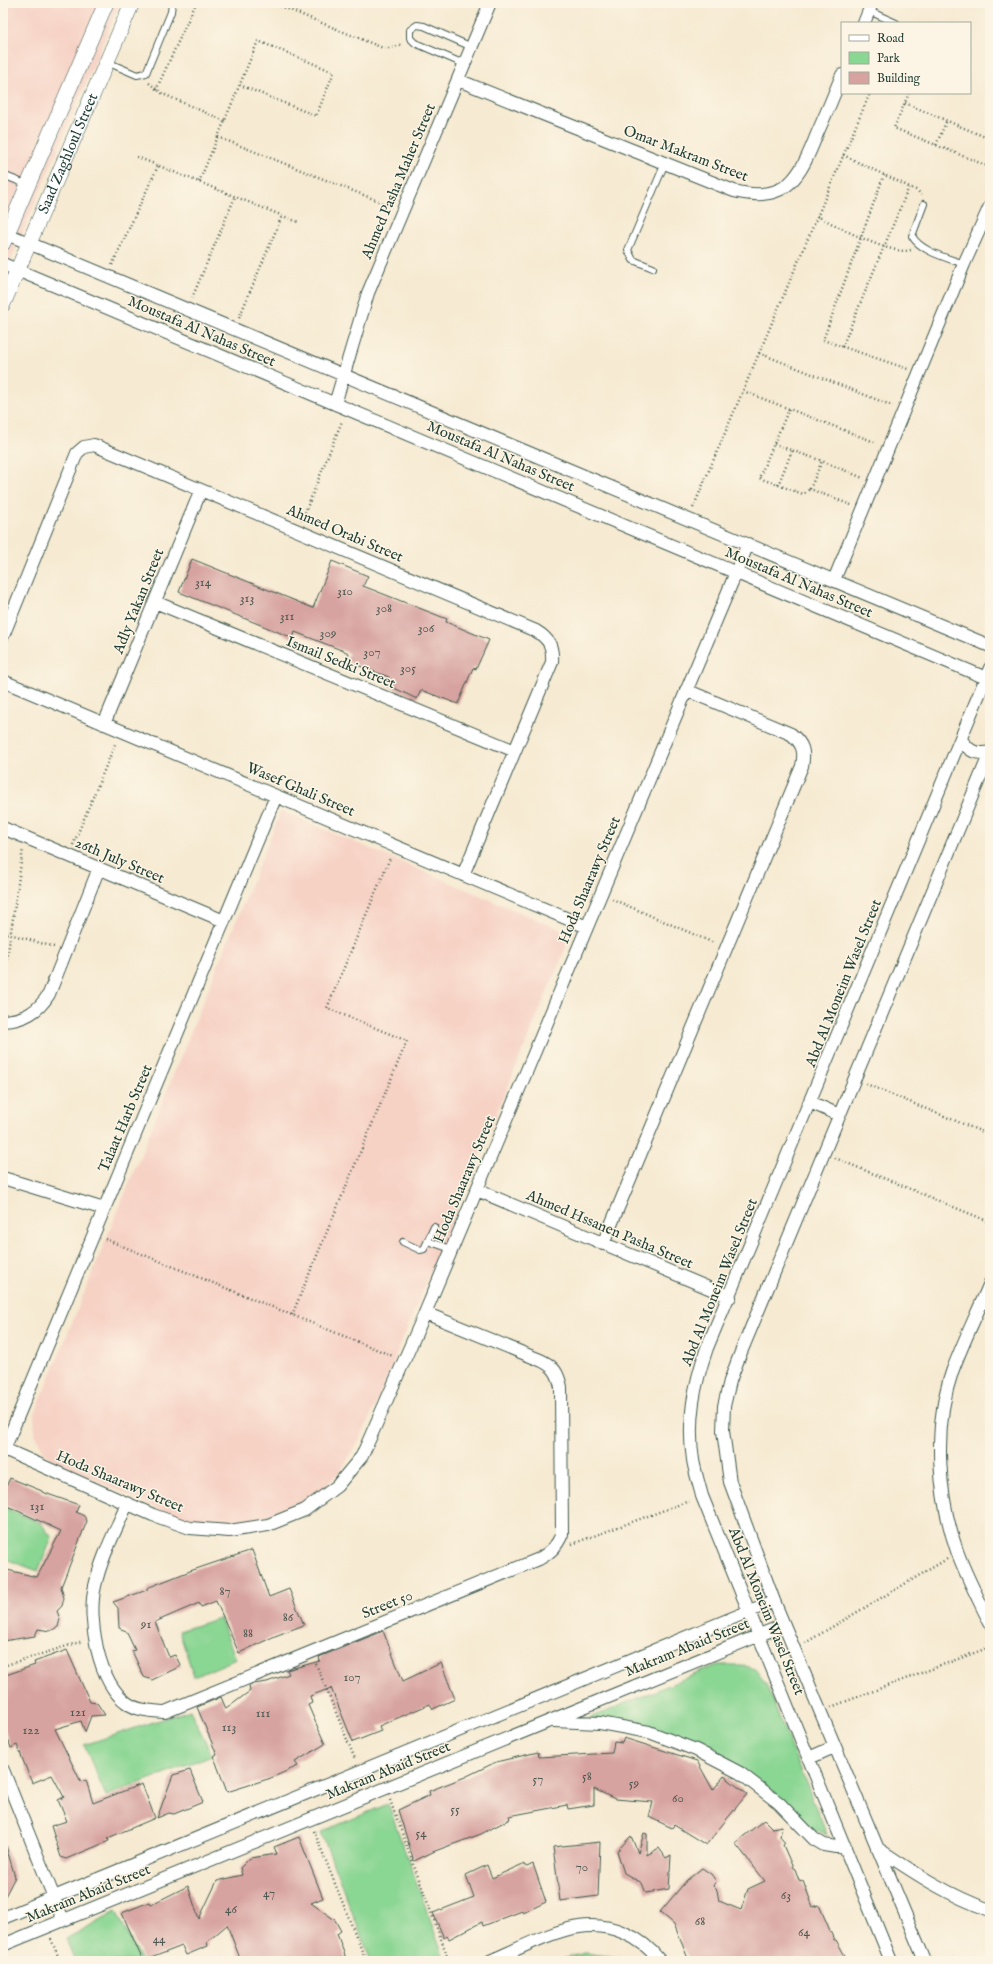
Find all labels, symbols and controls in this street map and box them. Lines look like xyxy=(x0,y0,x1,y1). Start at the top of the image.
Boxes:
legend xyxy=(841,22,971,94)
text: Road xyxy=(877,31,905,46)
text: Park xyxy=(877,51,900,66)
text: Building xyxy=(877,71,921,86)
street label: Saad Zaghloul Street xyxy=(34,90,102,217)
street label: Ahmed Pasha Maher Street xyxy=(357,100,440,263)
street label: Omar Makram Street xyxy=(621,121,751,186)
street label: Moustafa Al Nahas Street xyxy=(125,292,279,371)
street label: Moustafa Al Nahas Street xyxy=(424,417,578,496)
street label: Ahmed Orabi Street xyxy=(283,500,406,567)
street label: Moustafa Al Nahas Street xyxy=(722,543,876,622)
street label: Adly Yakan Street xyxy=(108,546,168,658)
house number: 314 xyxy=(195,574,212,591)
house number: 310 xyxy=(337,583,353,600)
house number: 313 xyxy=(240,590,254,607)
house number: 308 xyxy=(376,600,392,617)
house number: 311 xyxy=(280,608,294,625)
house number: 306 xyxy=(418,620,435,637)
house number: 309 xyxy=(320,625,337,642)
street label: Ismail Sedki Street xyxy=(283,632,398,693)
house number: 307 xyxy=(363,644,381,661)
house number: 305 xyxy=(400,660,416,677)
street label: Wasef Ghali Street xyxy=(244,758,358,821)
street label: Hoda Shaarawy Street xyxy=(554,814,625,947)
street label: 26th July Street xyxy=(72,833,167,888)
street label: Abd Al Moneim Wasel Street xyxy=(801,896,886,1071)
street label: Talaat Harb Street xyxy=(94,1061,157,1175)
street label: Hoda Shaarawy Street xyxy=(429,1113,500,1246)
street label: Ahmed Hssanen Pasha Street xyxy=(523,1185,696,1273)
street label: Abd Al Moneim Wasel Street xyxy=(677,1195,762,1370)
street label: Hoda Shaarawy Street xyxy=(53,1446,186,1517)
house number: 131 xyxy=(30,1498,44,1515)
street label: Abd Al Moneim Wasel Street xyxy=(724,1524,809,1698)
house number: 87 xyxy=(219,1583,231,1600)
street label: Street 50 xyxy=(359,1586,415,1623)
house number: 86 xyxy=(283,1609,294,1626)
street label: Makram Abaid Street xyxy=(622,1614,752,1681)
house number: 91 xyxy=(140,1616,151,1633)
house number: 88 xyxy=(243,1625,253,1642)
house number: 107 xyxy=(343,1669,361,1686)
house number: 121 xyxy=(70,1704,86,1721)
house number: 111 xyxy=(256,1705,270,1722)
house number: 113 xyxy=(222,1719,236,1736)
house number: 122 xyxy=(22,1722,40,1739)
street label: Makram Abaid Street xyxy=(323,1737,453,1804)
house number: 58 xyxy=(582,1768,592,1785)
house number: 57 xyxy=(533,1771,543,1788)
house number: 59 xyxy=(629,1775,640,1792)
house number: 60 xyxy=(672,1790,684,1807)
house number: 55 xyxy=(450,1801,460,1818)
house number: 54 xyxy=(415,1825,427,1842)
house number: 70 xyxy=(576,1859,588,1876)
street label: Makram Abaid Street xyxy=(23,1860,153,1927)
house number: 47 xyxy=(263,1885,275,1902)
house number: 63 xyxy=(781,1887,791,1904)
house number: 46 xyxy=(225,1901,237,1918)
house number: 68 xyxy=(695,1913,705,1930)
house number: 64 xyxy=(798,1924,811,1941)
house number: 44 xyxy=(153,1931,166,1948)

